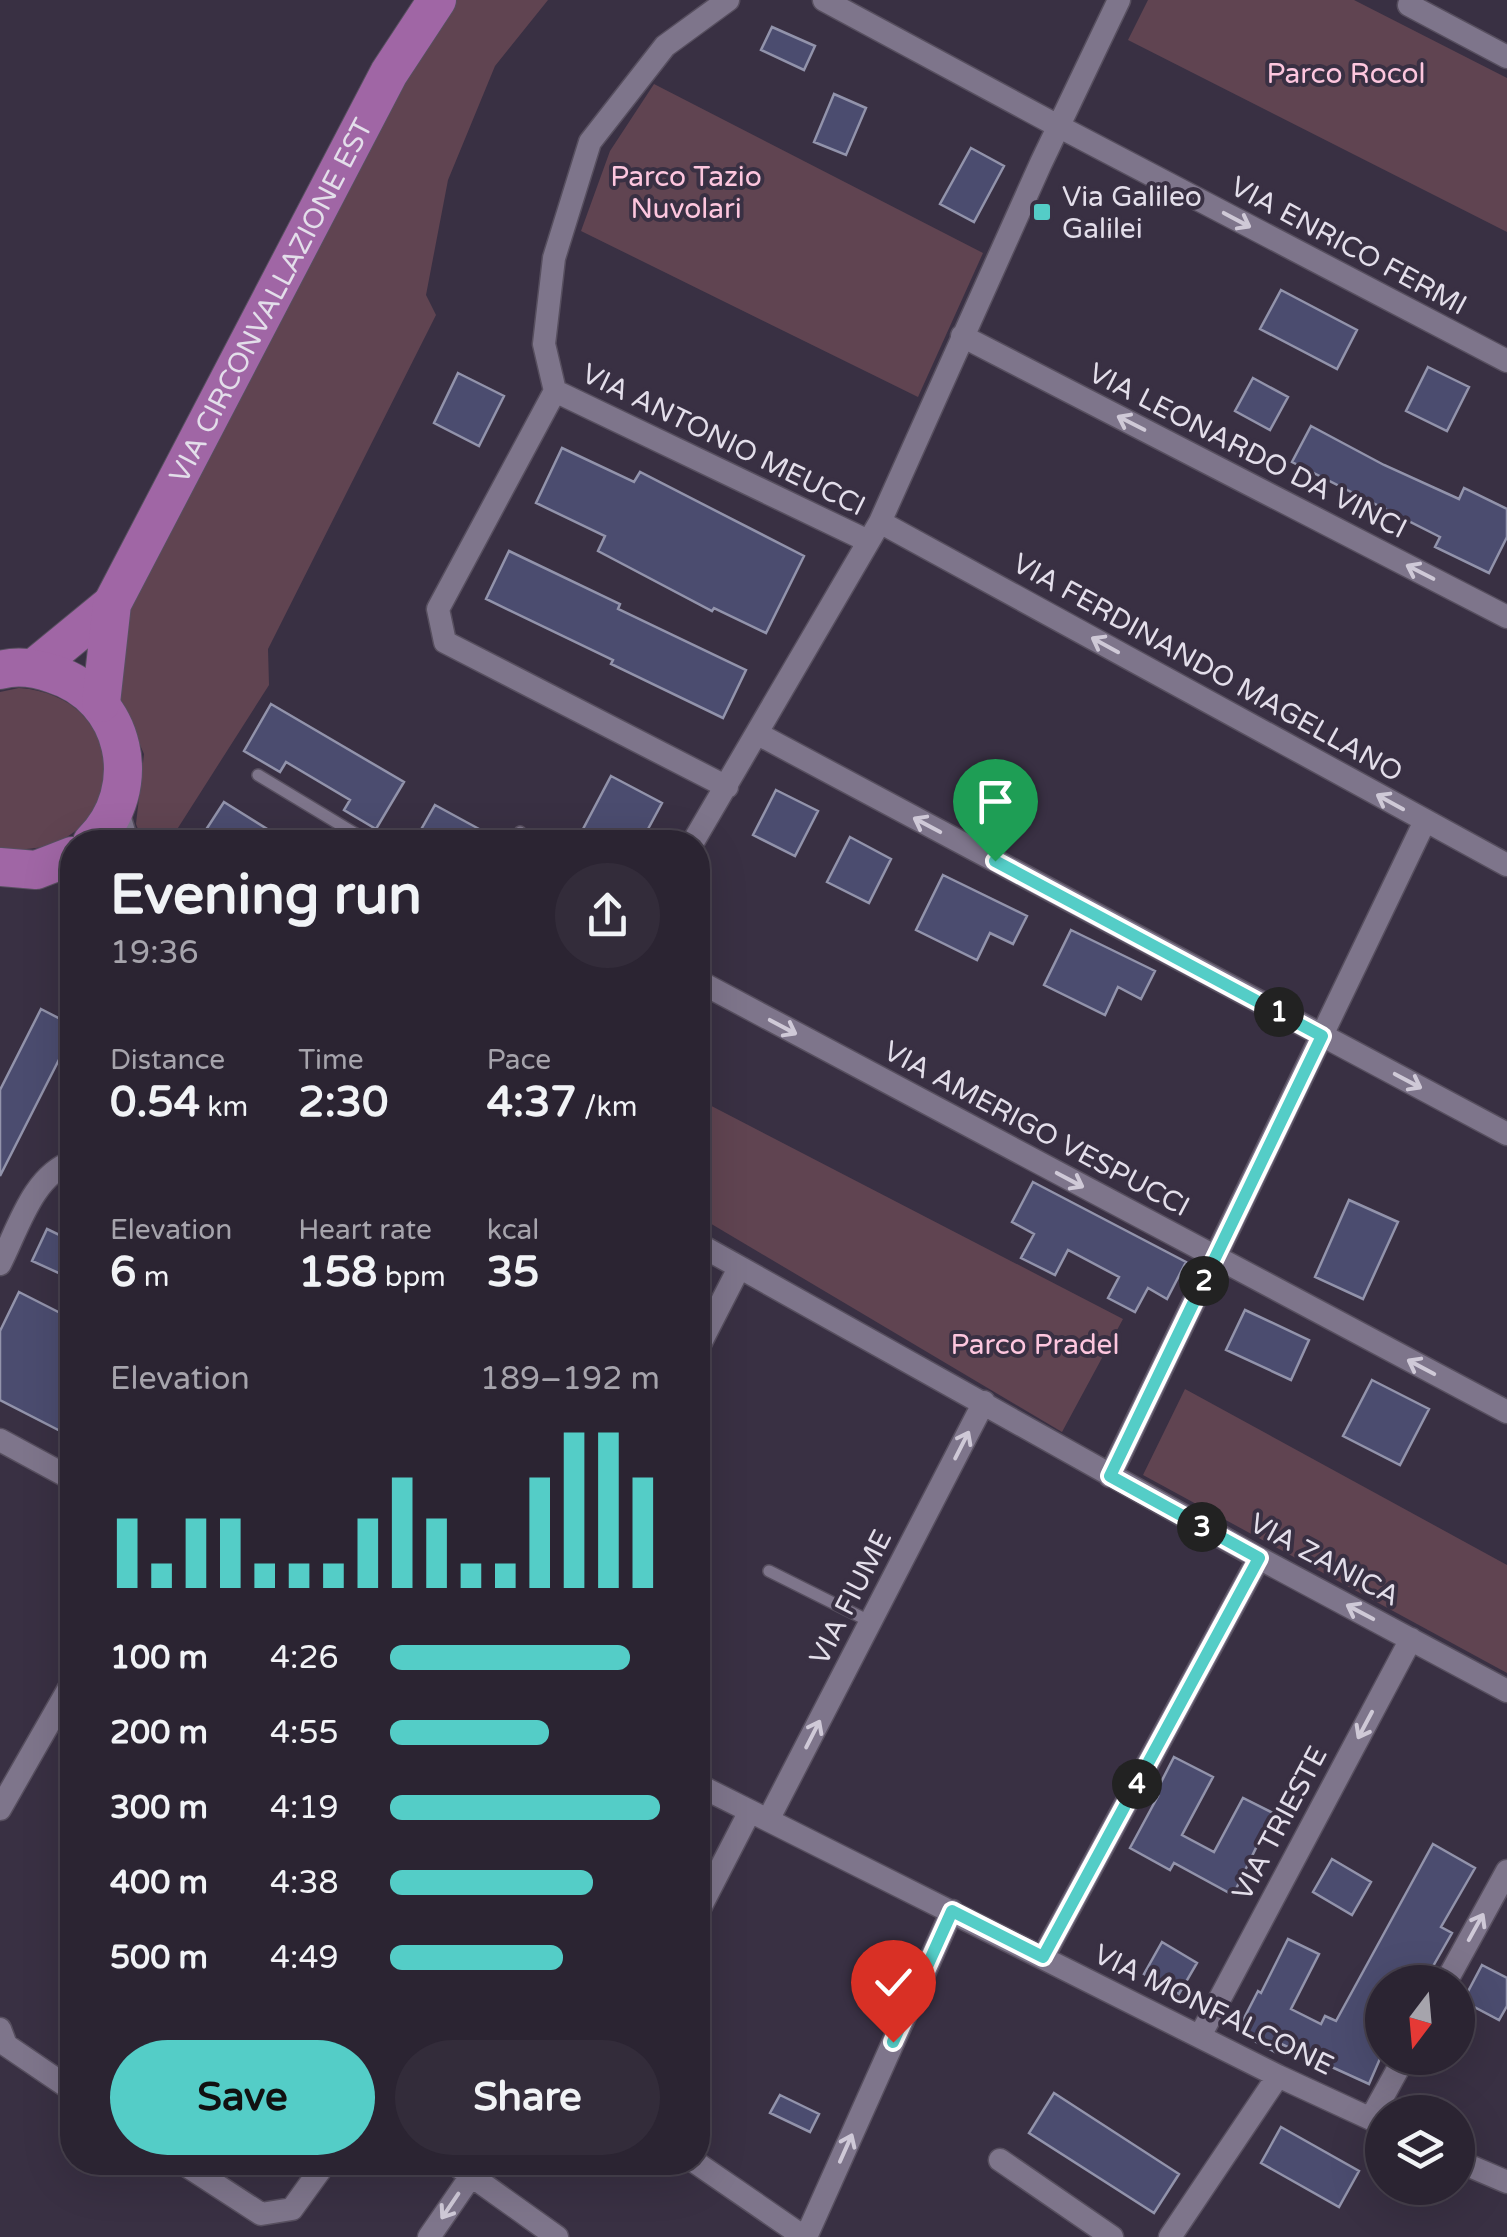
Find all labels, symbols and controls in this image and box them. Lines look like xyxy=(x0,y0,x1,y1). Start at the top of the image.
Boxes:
park label: Parco Rocol xyxy=(1266,57,1426,91)
street label: VIA CIRCONVALLAZIONE EST xyxy=(162,113,380,489)
park label: Parco Tazio Nuvolari xyxy=(610,160,762,226)
street label: VIA ENRICO FERMI xyxy=(1225,169,1472,323)
place label: Via Galileo Galilei xyxy=(1062,180,1202,246)
marker: Via Galileo Galilei xyxy=(1031,201,1053,223)
one-way arrow xyxy=(1222,211,1252,230)
street label: VIA ANTONIO MEUCCI xyxy=(576,356,871,523)
street label: VIA LEONARDO DA VINCI xyxy=(1083,356,1412,546)
one-way arrow xyxy=(1117,413,1147,432)
street label: VIA FERDINANDO MAGELLANO xyxy=(1007,546,1408,790)
one-way arrow xyxy=(1406,562,1436,581)
one-way arrow xyxy=(1091,635,1121,655)
pin xyxy=(953,759,1038,862)
icon: arrive xyxy=(968,774,1023,829)
one-way arrow xyxy=(1376,791,1406,811)
one-way arrow xyxy=(913,814,943,834)
text: Evening run xyxy=(110,863,422,929)
button: share xyxy=(555,863,660,968)
text: 19:36 xyxy=(110,934,199,972)
pin: 1 xyxy=(1254,987,1304,1037)
text: 1 xyxy=(1270,995,1288,1029)
one-way arrow xyxy=(768,1017,798,1037)
street label: VIA AMERIGO VESPUCCI xyxy=(878,1034,1195,1224)
text: Distance xyxy=(110,1043,225,1077)
text: Time xyxy=(298,1043,364,1077)
text: Pace xyxy=(487,1043,551,1077)
one-way arrow xyxy=(1392,1072,1422,1092)
text: 0.54 xyxy=(110,1077,200,1128)
text: 2:30 xyxy=(298,1077,388,1128)
text: 4:37 xyxy=(487,1077,577,1128)
text: km xyxy=(200,1090,248,1124)
text: /km xyxy=(577,1090,637,1124)
one-way arrow xyxy=(1055,1171,1084,1190)
text: Elevation xyxy=(110,1213,232,1247)
text: Heart rate xyxy=(298,1213,432,1247)
text: kcal xyxy=(487,1213,539,1247)
text: 6 xyxy=(110,1247,136,1298)
text: 158 xyxy=(298,1247,377,1298)
text: 35 xyxy=(487,1247,539,1298)
pin: 2 xyxy=(1179,1256,1229,1306)
text: m xyxy=(136,1260,169,1294)
text: bpm xyxy=(377,1260,446,1294)
text: 2 xyxy=(1195,1264,1213,1298)
park label: Parco Pradel xyxy=(951,1328,1119,1362)
one-way arrow xyxy=(1406,1356,1436,1376)
text: Elevation xyxy=(110,1360,250,1398)
text: 189–192 m xyxy=(480,1360,660,1398)
one-way arrow xyxy=(953,1430,972,1460)
pin: 3 xyxy=(1177,1502,1227,1552)
street label: VIA ZANICA xyxy=(1244,1506,1405,1614)
text: 3 xyxy=(1193,1510,1211,1544)
street label: VIA FIUME xyxy=(802,1524,899,1671)
one-way arrow xyxy=(1345,1601,1375,1621)
text: 100 m xyxy=(110,1639,208,1677)
text: 4:26 xyxy=(270,1639,339,1677)
one-way arrow xyxy=(1355,1709,1374,1739)
text: 200 m xyxy=(110,1714,208,1752)
text: 4:55 xyxy=(270,1714,339,1752)
one-way arrow xyxy=(804,1719,823,1749)
street label: VIA TRIESTE xyxy=(1225,1741,1335,1906)
pin: 4 xyxy=(1112,1759,1162,1809)
text: 4 xyxy=(1128,1767,1146,1801)
text: 300 m xyxy=(110,1789,208,1827)
text: 4:19 xyxy=(270,1789,339,1827)
text: 400 m xyxy=(110,1864,208,1902)
text: 4:38 xyxy=(270,1864,339,1902)
one-way arrow xyxy=(1467,1913,1487,1942)
street label: VIA MONFALCONE xyxy=(1088,1937,1339,2083)
text: 500 m xyxy=(110,1939,208,1977)
text: 4:49 xyxy=(270,1939,339,1977)
pin xyxy=(851,1940,936,2043)
icon: check xyxy=(866,1955,921,2010)
north arrow xyxy=(1365,1965,1475,2075)
map controls xyxy=(1365,1965,1475,2205)
button: Save xyxy=(110,2040,375,2155)
button: Share xyxy=(395,2040,660,2155)
button: layers xyxy=(1365,2095,1475,2205)
one-way arrow xyxy=(838,2133,856,2164)
one-way arrow xyxy=(440,2192,461,2220)

